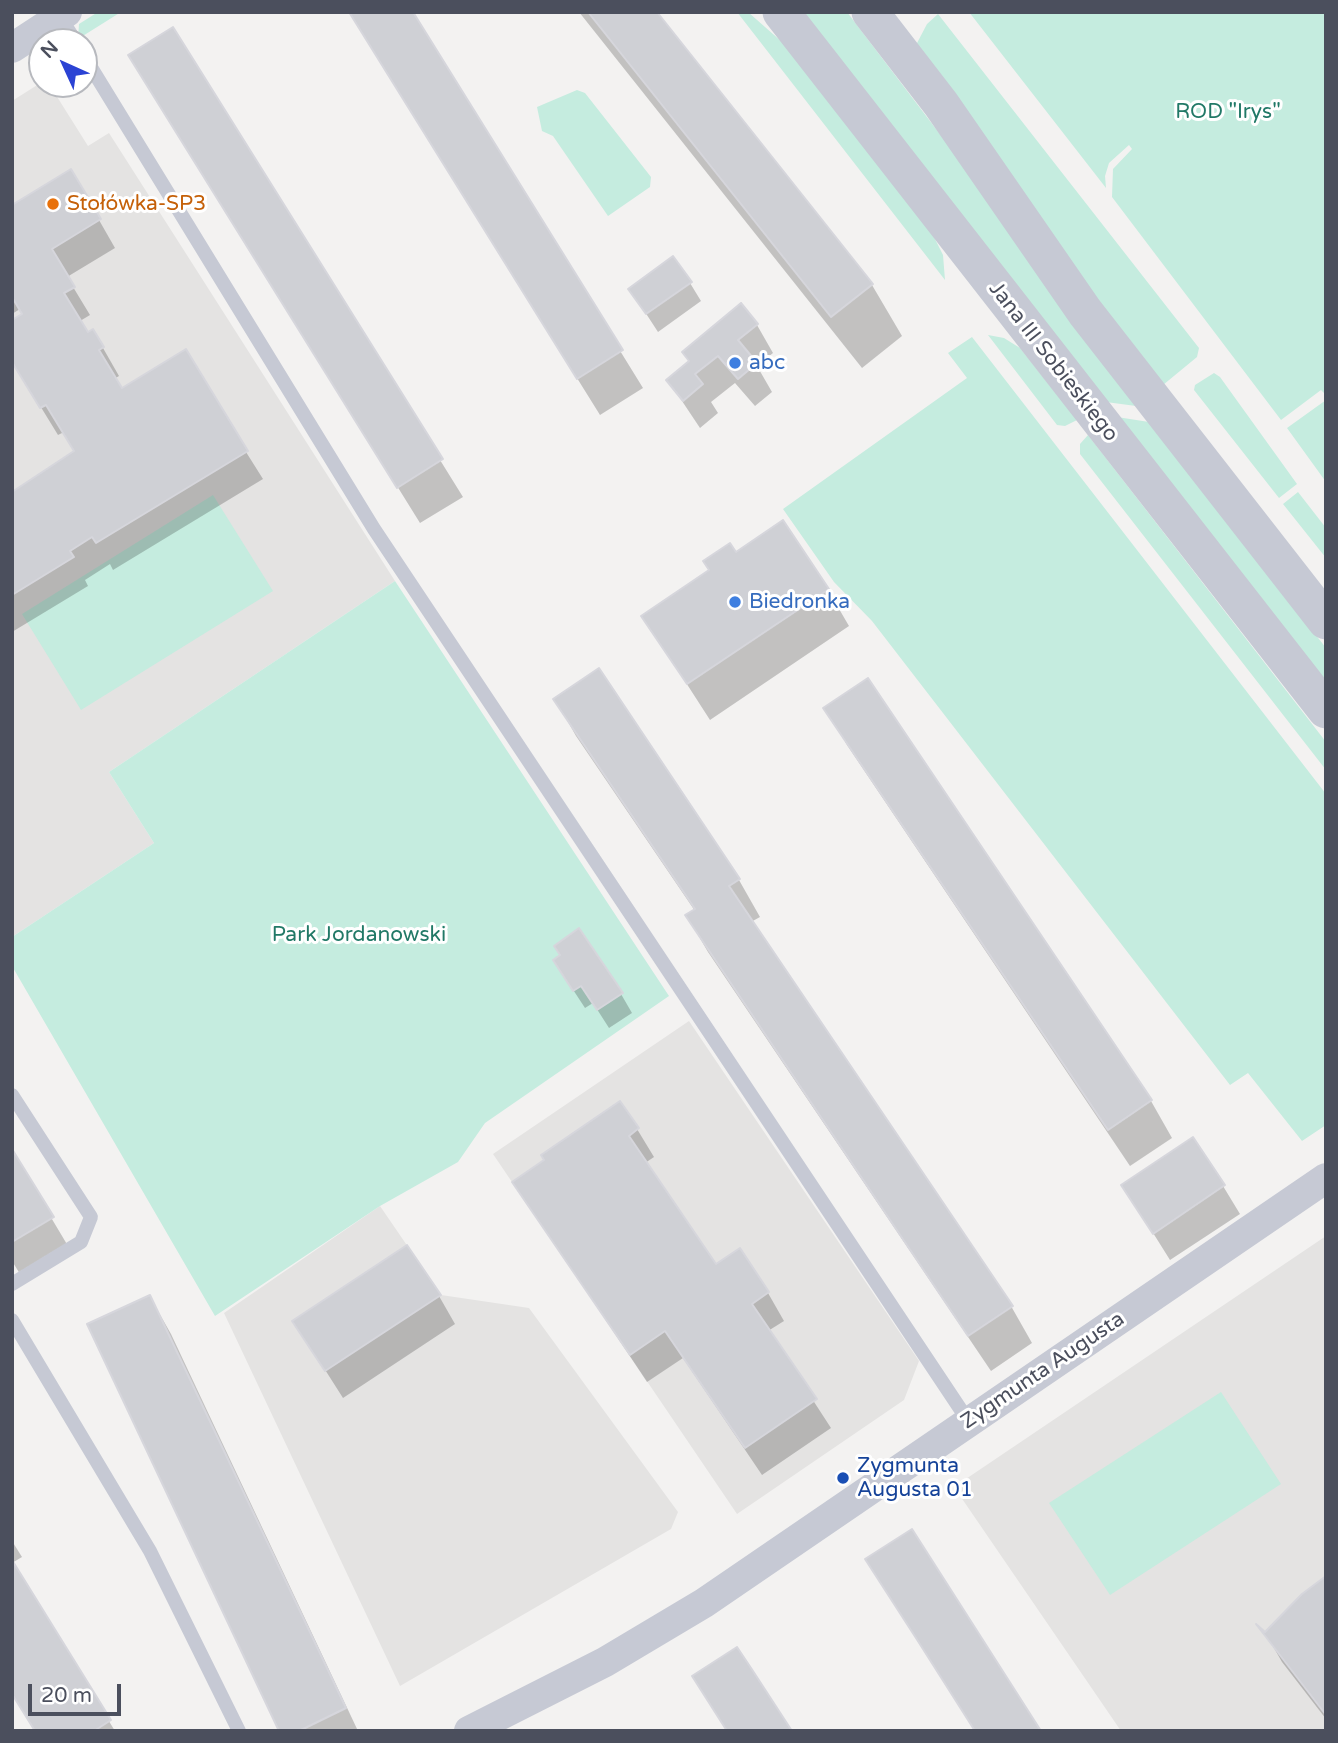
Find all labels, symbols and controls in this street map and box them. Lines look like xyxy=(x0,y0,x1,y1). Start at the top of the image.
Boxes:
north arrow xyxy=(28,28,98,98)
text: N xyxy=(36,36,63,63)
park label: ROD "Irys" xyxy=(1175,99,1281,125)
place label: Stołówka-SP3 xyxy=(67,191,206,217)
marker: Stołówka-SP3 xyxy=(45,196,61,212)
street label: Jana III Sobieskiego xyxy=(983,277,1123,447)
place label: abc xyxy=(749,350,785,376)
marker: abc xyxy=(727,355,743,371)
place label: Biedronka xyxy=(749,589,850,615)
marker: Biedronka xyxy=(727,594,743,610)
park label: Park Jordanowski xyxy=(272,922,446,948)
street label: Zygmunta Augusta xyxy=(957,1307,1129,1435)
place label: Zygmunta Augusta 01 xyxy=(857,1453,973,1503)
marker: Zygmunta Augusta 01 xyxy=(835,1470,851,1486)
scale bar xyxy=(32,1670,124,1714)
text: 20 m xyxy=(41,1683,92,1708)

